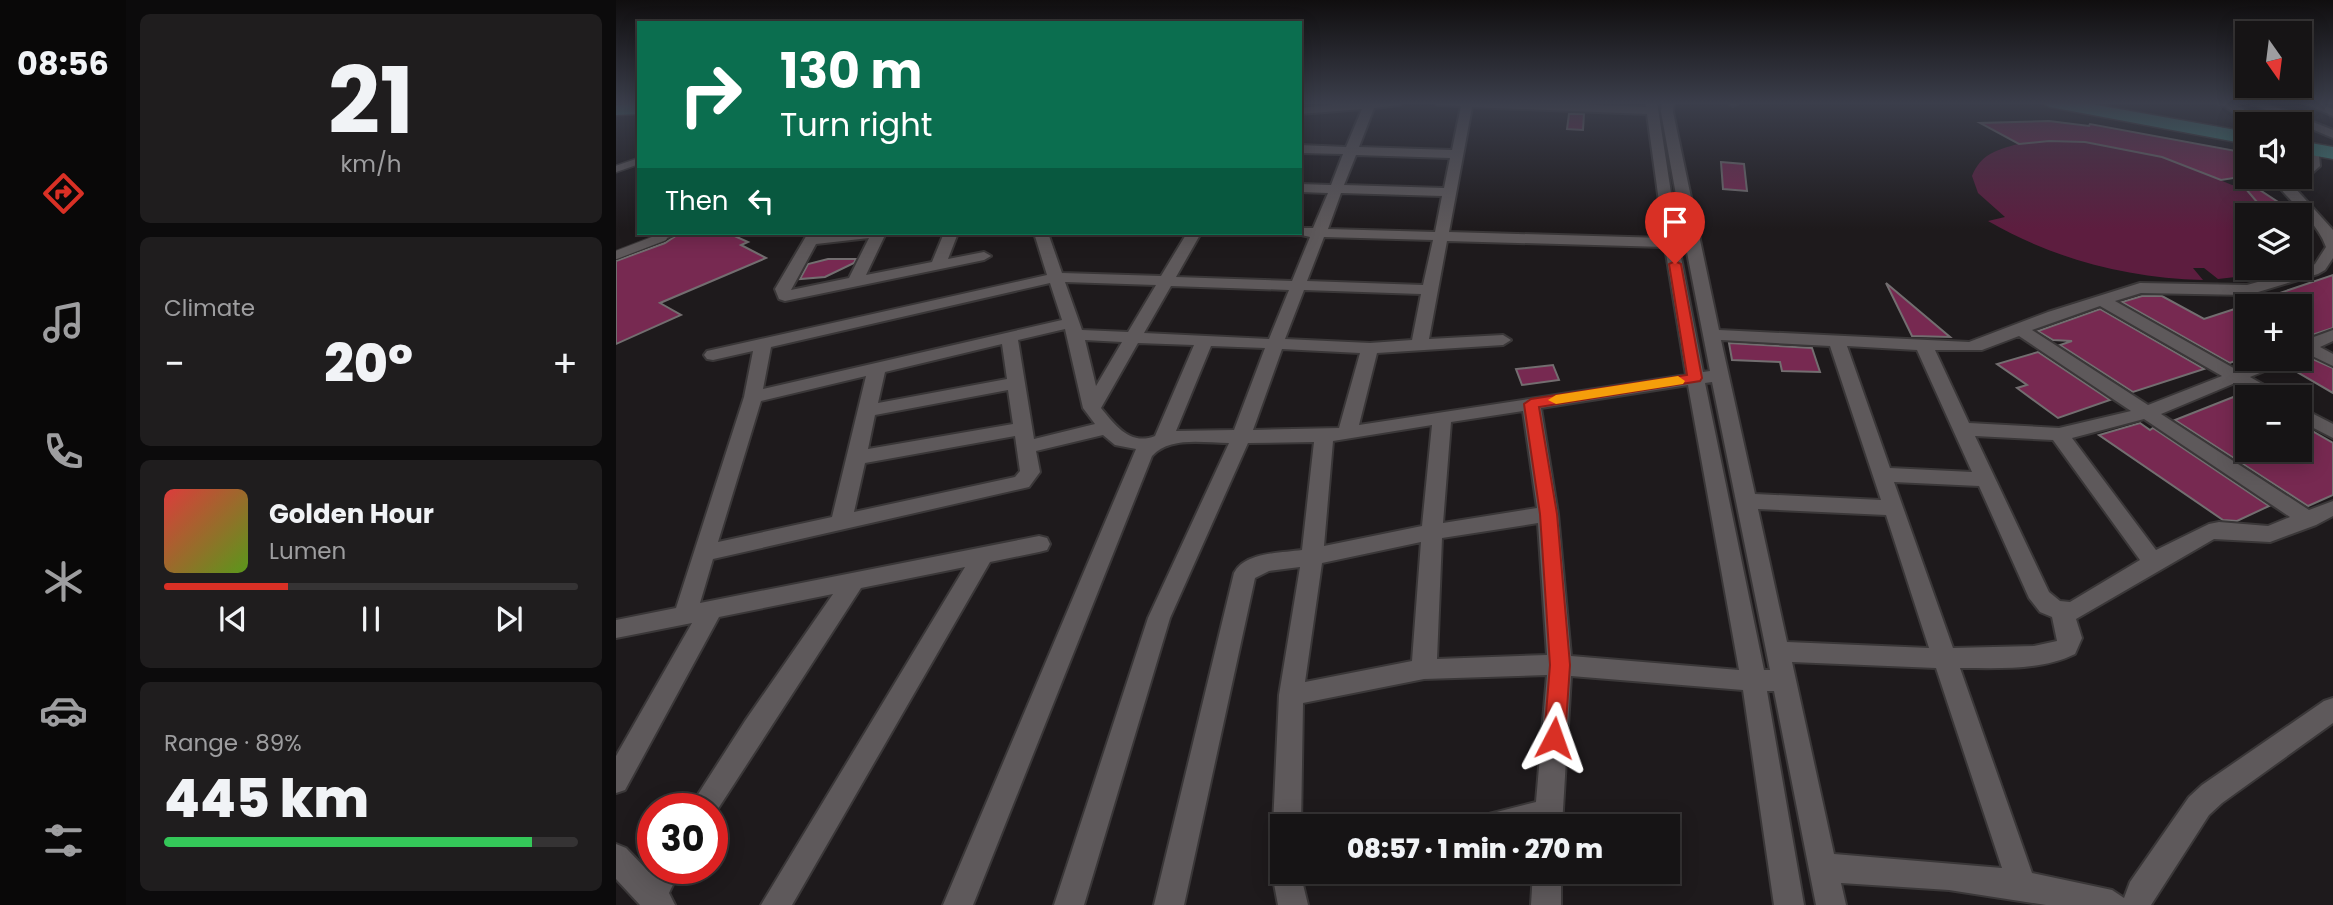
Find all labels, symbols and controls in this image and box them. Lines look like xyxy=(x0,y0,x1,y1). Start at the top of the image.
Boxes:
north arrow xyxy=(2235,21,2312,98)
map controls xyxy=(2235,21,2312,462)
text: 21 xyxy=(328,37,414,165)
text: 130 m xyxy=(780,37,922,105)
text: 08:56 xyxy=(17,41,109,86)
icon: right xyxy=(665,49,756,140)
text: Turn right xyxy=(780,102,932,147)
button: sound xyxy=(2235,112,2312,189)
text: km/h xyxy=(340,148,402,180)
icon: directions xyxy=(39,169,88,218)
icon: left xyxy=(742,182,780,220)
text: Then xyxy=(665,183,728,219)
pin xyxy=(1645,192,1705,264)
icon: arrive xyxy=(1656,203,1694,241)
button: layers xyxy=(2235,203,2312,280)
text: Climate xyxy=(164,292,255,324)
button: + xyxy=(2235,294,2312,371)
icon: music xyxy=(39,298,88,347)
text: 20° xyxy=(324,327,413,400)
text: − xyxy=(164,337,185,390)
text: + xyxy=(552,337,578,390)
button: − xyxy=(2235,385,2312,462)
icon: phone xyxy=(39,427,88,476)
text: Golden Hour xyxy=(269,496,434,532)
text: Lumen xyxy=(269,535,346,567)
icon: climate xyxy=(39,557,88,606)
icon: previous xyxy=(214,600,252,638)
icon: pause xyxy=(352,600,390,638)
icon: next xyxy=(490,600,528,638)
icon: car xyxy=(39,686,88,735)
position arrow xyxy=(1517,701,1591,775)
text: Range · 89% xyxy=(164,727,302,759)
text: 445 km xyxy=(164,762,369,835)
speed limit sign: 30 xyxy=(637,793,728,884)
icon: filters xyxy=(39,816,88,865)
text: 08:57 · 1 min · 270 m xyxy=(1347,831,1603,867)

